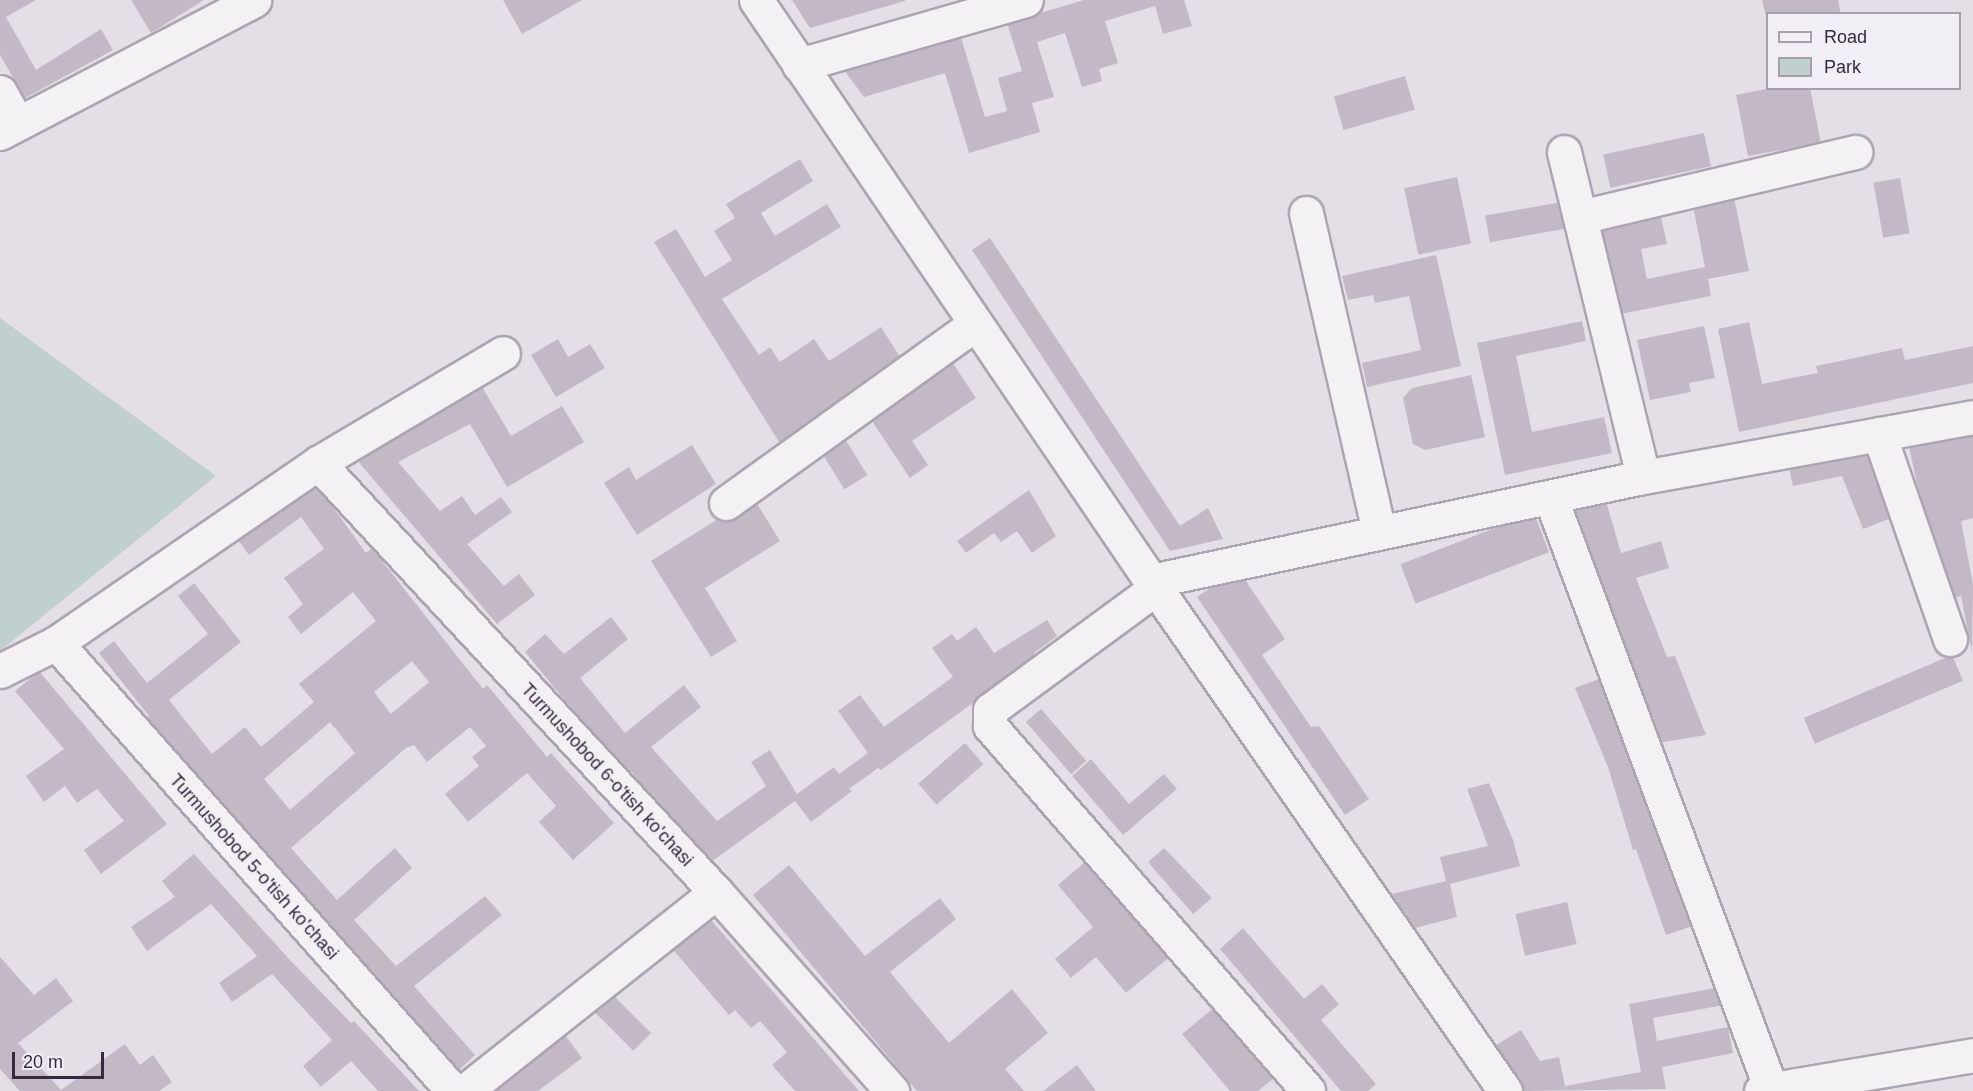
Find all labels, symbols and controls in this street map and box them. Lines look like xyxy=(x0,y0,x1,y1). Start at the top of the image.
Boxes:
legend xyxy=(1766,12,1961,90)
text: Road xyxy=(1824,27,1867,47)
text: Park xyxy=(1824,57,1861,77)
street label: Turmushobod 6-o'tish ko'chasi xyxy=(516,679,698,871)
street label: Turmushobod 5-o'tish ko'chasi xyxy=(165,770,343,964)
scale bar xyxy=(15,1040,106,1078)
text: 20 m xyxy=(23,1052,63,1072)

